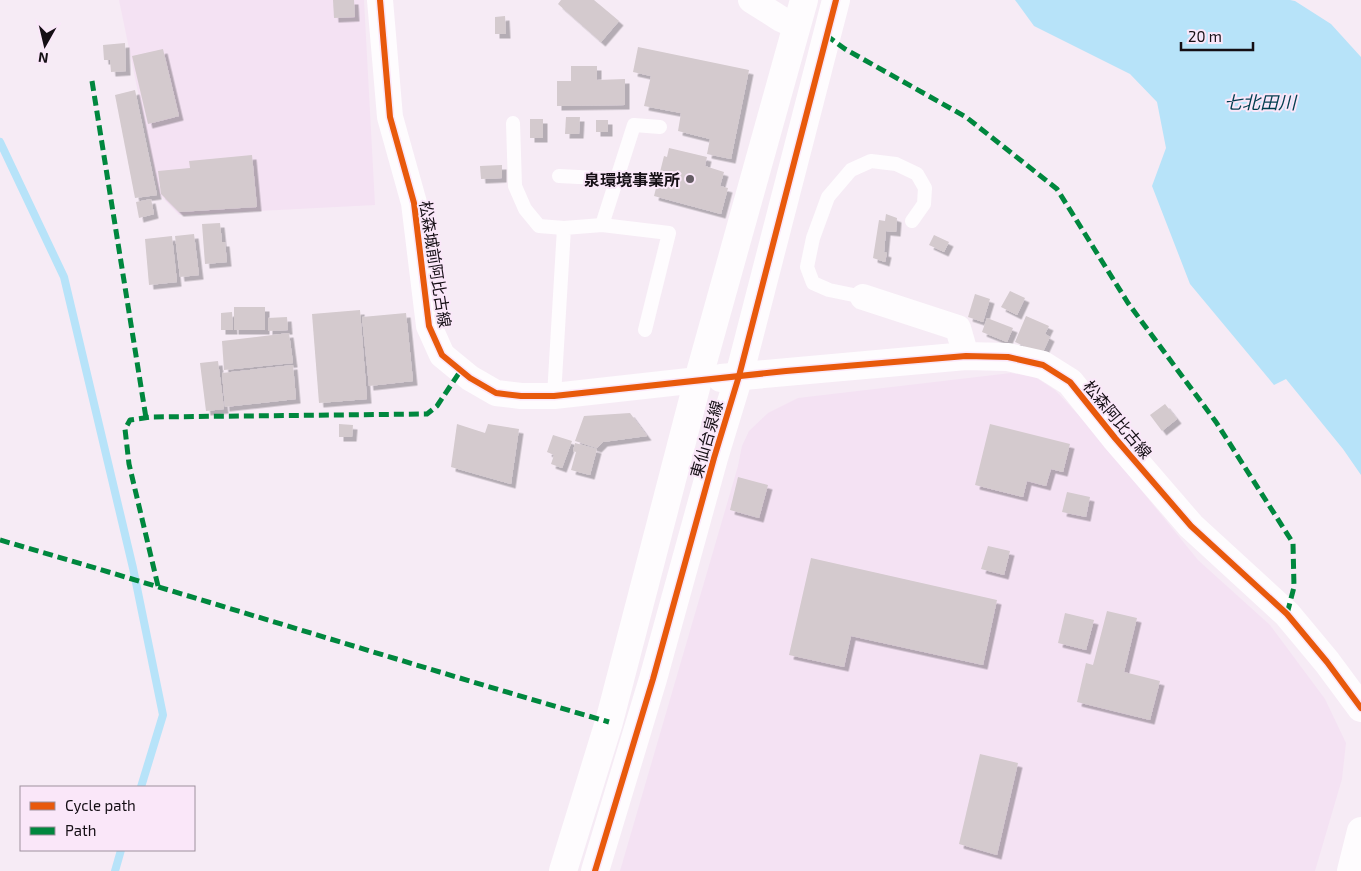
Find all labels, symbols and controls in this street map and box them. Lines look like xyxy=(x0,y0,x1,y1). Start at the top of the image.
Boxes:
north arrow xyxy=(20,20,70,70)
scale bar xyxy=(1181,20,1254,52)
text: 20 m xyxy=(1188,27,1222,45)
text: N xyxy=(37,49,49,67)
water label: 七北田川 xyxy=(1224,91,1298,113)
place label: 泉環境事業所 xyxy=(584,170,680,189)
marker: 泉環境事業所 xyxy=(684,173,696,185)
street label: 松森城前阿比古線 xyxy=(417,199,455,329)
street label: 松森阿比古線 xyxy=(1080,376,1156,462)
street label: 東仙台泉線 xyxy=(686,398,726,480)
legend xyxy=(20,786,195,851)
text: Cycle path xyxy=(65,796,136,814)
text: Path xyxy=(65,821,96,839)

